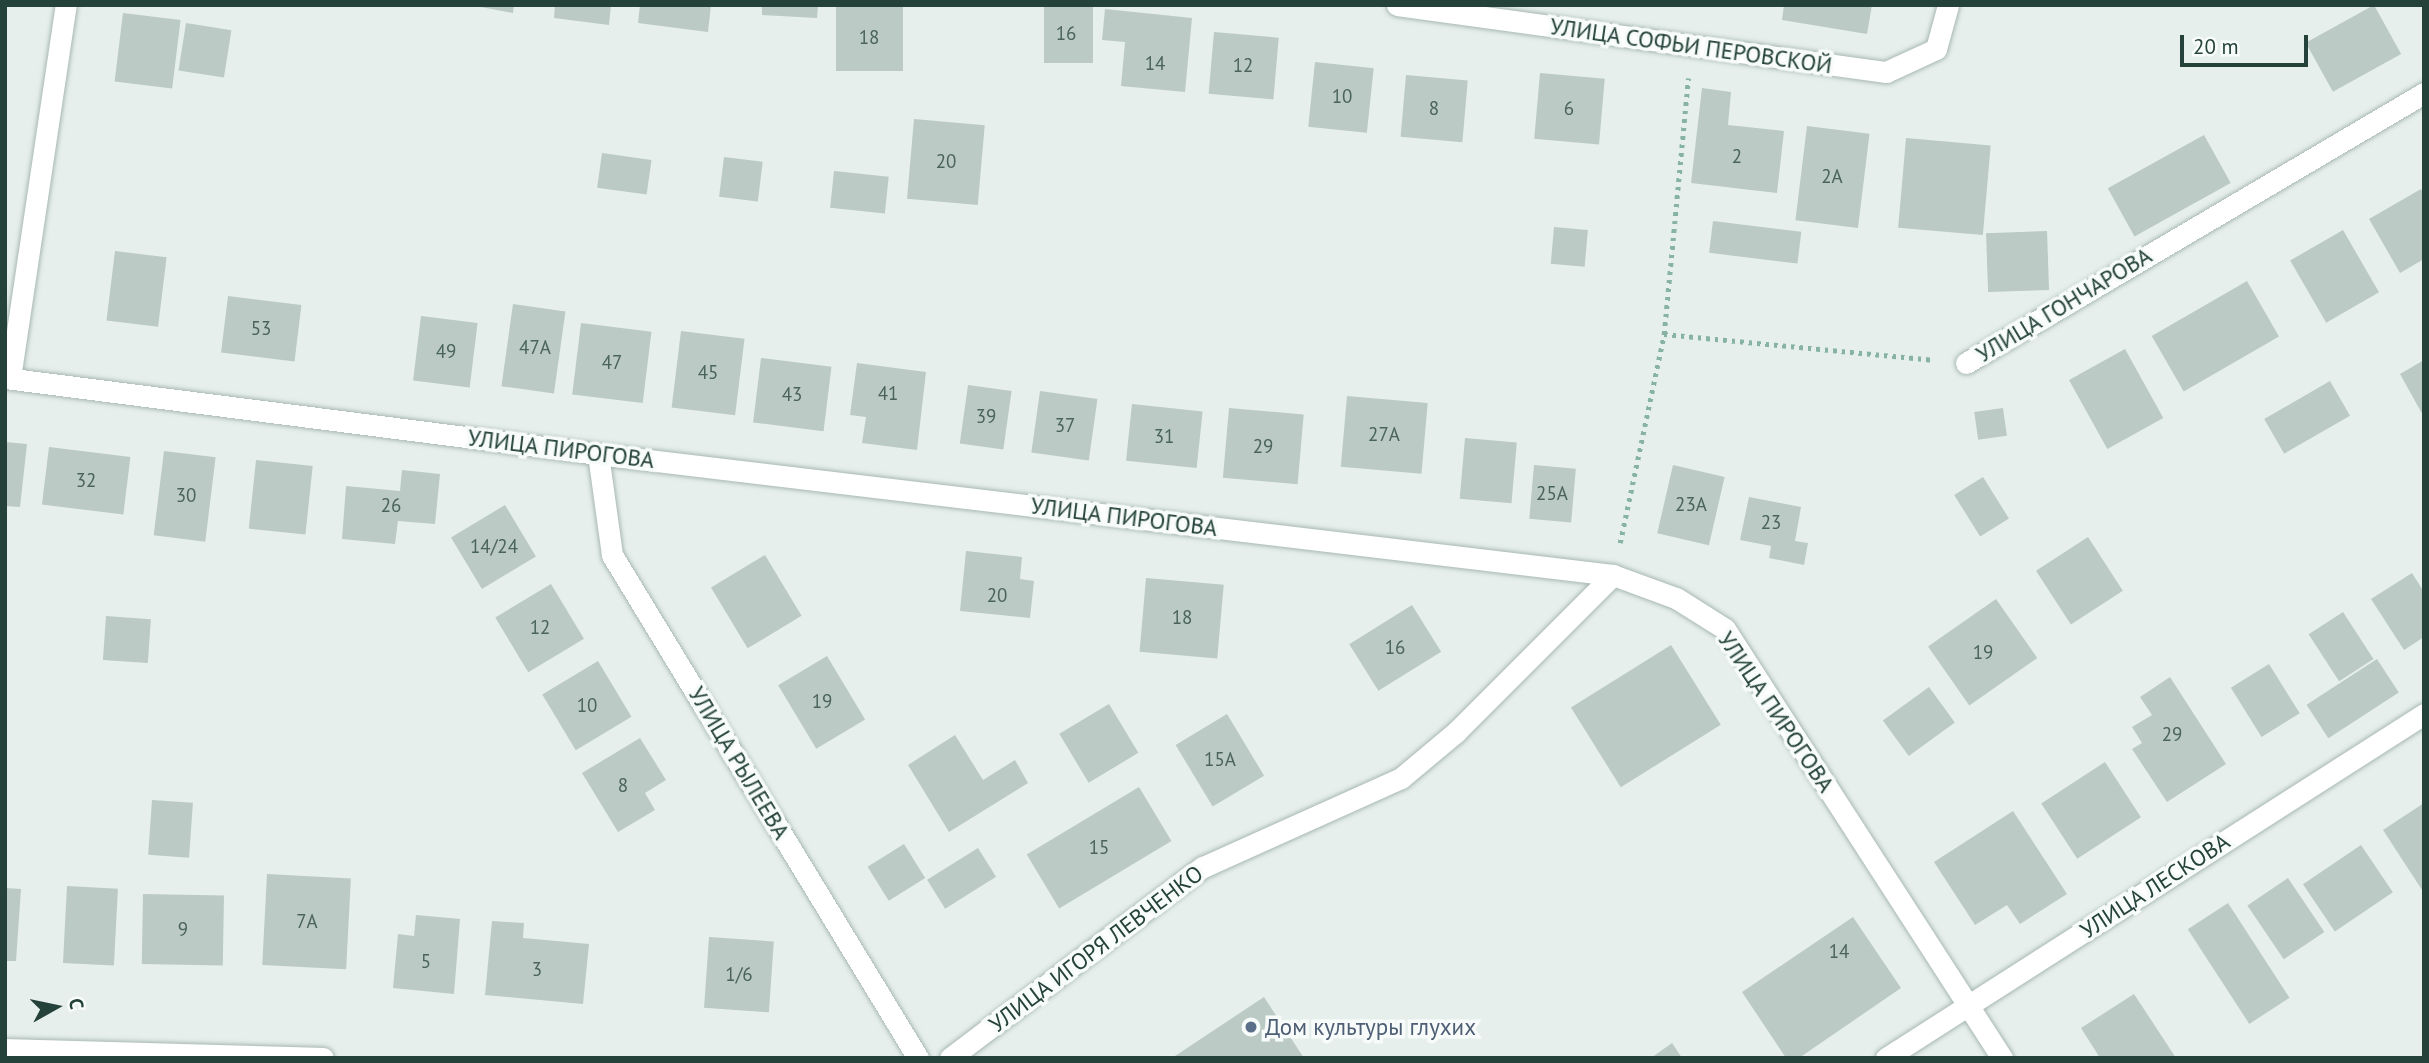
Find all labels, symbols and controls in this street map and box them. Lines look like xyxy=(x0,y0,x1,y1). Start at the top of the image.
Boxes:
street label: УЛИЦА СОФЬИ ПЕРОВСКОЙ xyxy=(1548,12,1834,80)
scale bar xyxy=(2184,21,2312,65)
house number: 16 xyxy=(1056,23,1076,45)
house number: 18 xyxy=(859,27,879,49)
text: 20 m xyxy=(2193,33,2239,60)
house number: 14 xyxy=(1145,53,1165,75)
house number: 12 xyxy=(1233,55,1253,77)
house number: 10 xyxy=(1332,86,1352,108)
house number: 8 xyxy=(1429,98,1439,120)
house number: 6 xyxy=(1564,98,1574,120)
house number: 2 xyxy=(1732,146,1742,168)
house number: 20 xyxy=(936,151,956,173)
house number: 2А xyxy=(1821,166,1843,188)
street label: УЛИЦА ГОНЧАРОВА xyxy=(1971,241,2157,369)
house number: 53 xyxy=(251,318,271,340)
house number: 47А xyxy=(519,337,551,359)
house number: 49 xyxy=(436,341,456,363)
house number: 47 xyxy=(602,352,622,374)
house number: 45 xyxy=(698,362,718,384)
house number: 41 xyxy=(878,383,898,405)
house number: 43 xyxy=(782,384,802,406)
house number: 39 xyxy=(976,406,996,428)
house number: 37 xyxy=(1055,415,1075,437)
street label: УЛИЦА ПИРОГОВА xyxy=(466,424,656,474)
house number: 27А xyxy=(1368,424,1400,446)
house number: 31 xyxy=(1154,426,1174,448)
house number: 29 xyxy=(1253,436,1273,458)
house number: 32 xyxy=(76,470,96,492)
house number: 25А xyxy=(1536,483,1568,505)
house number: 30 xyxy=(176,485,196,507)
street label: УЛИЦА ПИРОГОВА xyxy=(1029,492,1219,542)
house number: 23А xyxy=(1675,494,1707,516)
house number: 26 xyxy=(381,495,401,517)
house number: 23 xyxy=(1761,512,1781,534)
house number: 14/24 xyxy=(470,536,518,558)
house number: 20 xyxy=(987,585,1007,607)
house number: 18 xyxy=(1172,607,1192,629)
house number: 12 xyxy=(530,617,550,639)
street label: УЛИЦА ПИРОГОВА xyxy=(1712,626,1840,798)
house number: 16 xyxy=(1385,637,1405,659)
house number: 19 xyxy=(1973,642,1993,664)
street label: УЛИЦА РЫЛЕЕВА xyxy=(682,681,796,845)
house number: 19 xyxy=(812,691,832,713)
house number: 10 xyxy=(577,695,597,717)
house number: 29 xyxy=(2162,724,2182,746)
house number: 15А xyxy=(1204,749,1236,771)
house number: 8 xyxy=(618,775,628,797)
street label: УЛИЦА ЛЕСКОВА xyxy=(2075,827,2235,945)
house number: 15 xyxy=(1089,837,1109,859)
street label: УЛИЦА ИГОРЯ ЛЕВЧЕНКО xyxy=(983,859,1209,1039)
house number: 7А xyxy=(296,911,318,933)
house number: 9 xyxy=(178,919,188,941)
house number: 14 xyxy=(1829,941,1849,963)
house number: 5 xyxy=(421,951,431,973)
house number: 3 xyxy=(532,959,542,981)
house number: 1/6 xyxy=(725,964,753,986)
north arrow xyxy=(21,972,91,1042)
text: С xyxy=(64,997,89,1011)
place label: Дом культуры глухих xyxy=(1265,1013,1476,1041)
marker: Дом культуры глухих xyxy=(1243,1019,1259,1035)

